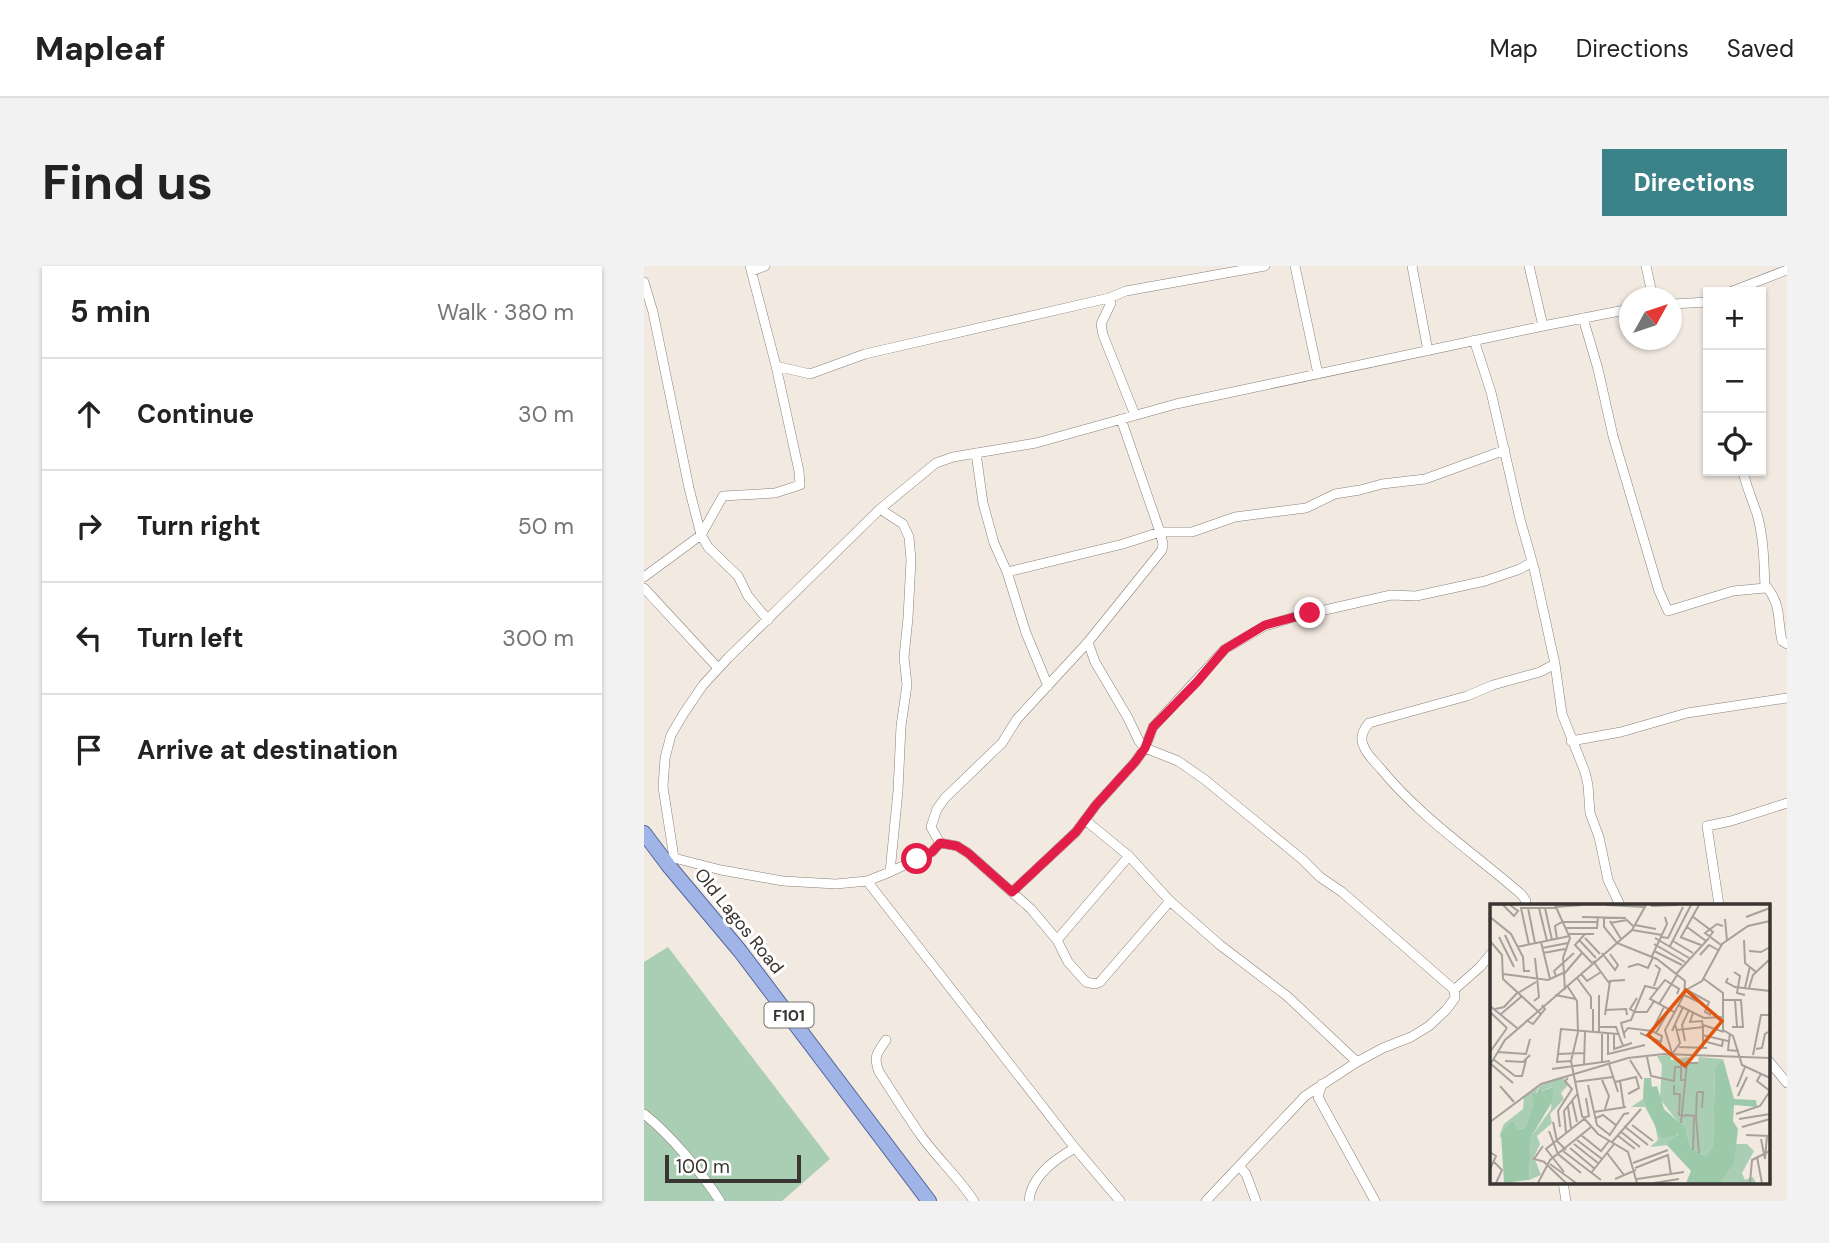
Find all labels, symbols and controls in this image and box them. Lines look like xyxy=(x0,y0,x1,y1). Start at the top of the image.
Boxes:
text: Mapleaf xyxy=(35,27,165,70)
text: Map xyxy=(1490,33,1538,64)
text: Directions xyxy=(1576,33,1689,64)
text: Saved xyxy=(1727,33,1794,64)
button: Directions xyxy=(1602,149,1787,216)
text: Find us xyxy=(42,150,213,214)
north arrow xyxy=(1619,287,1682,350)
map controls xyxy=(1703,287,1766,476)
button: + xyxy=(1703,287,1766,350)
text: 5 min xyxy=(70,292,151,331)
text: Walk · 380 m xyxy=(437,297,574,327)
button: − xyxy=(1703,350,1766,413)
icon: ahead xyxy=(70,395,108,433)
text: Continue xyxy=(137,397,254,431)
text: 30 m xyxy=(518,399,574,429)
button: locate xyxy=(1703,413,1766,476)
icon: right xyxy=(70,507,108,545)
text: Turn right xyxy=(137,509,261,543)
text: 50 m xyxy=(518,511,574,541)
route end xyxy=(1294,597,1325,628)
icon: left xyxy=(70,619,108,657)
text: Turn left xyxy=(137,621,244,655)
text: 300 m xyxy=(502,623,574,653)
icon: arrive xyxy=(70,731,108,769)
text: Arrive at destination xyxy=(137,733,398,767)
route start xyxy=(901,843,932,874)
street label: Old Lagos Road xyxy=(689,863,789,979)
inset map xyxy=(1490,904,1770,1184)
road number: F101 xyxy=(764,1002,814,1028)
scale bar xyxy=(665,1152,802,1184)
text: 100 m xyxy=(676,1154,730,1179)

